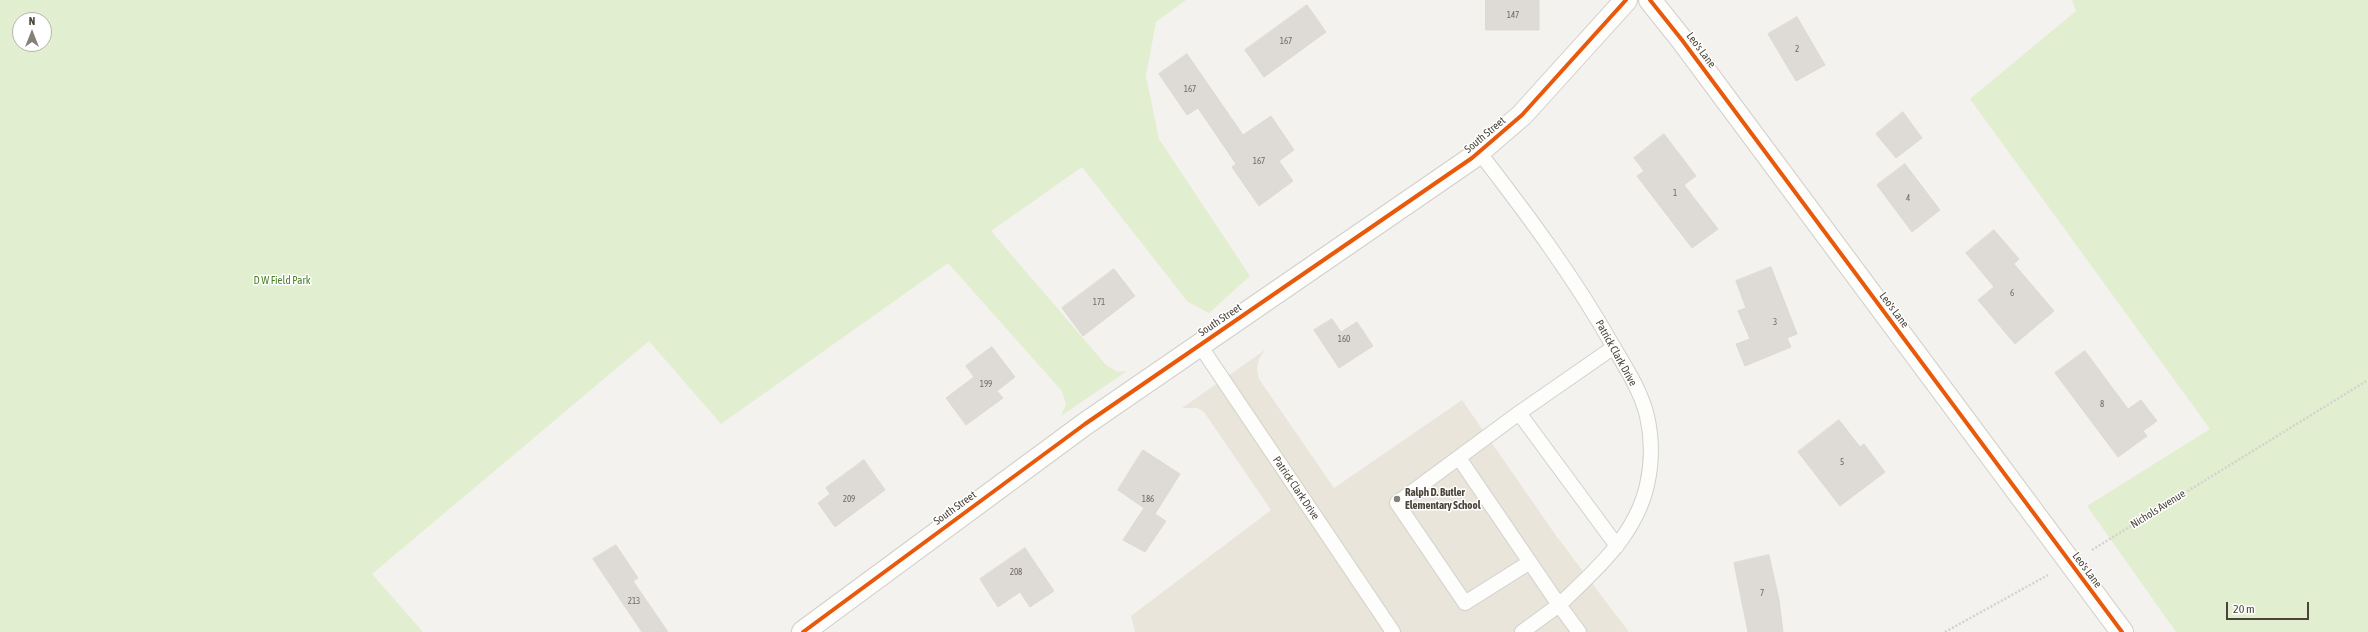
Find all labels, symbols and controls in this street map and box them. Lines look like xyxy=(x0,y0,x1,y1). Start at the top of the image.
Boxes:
house number: 147 xyxy=(1507,10,1519,20)
north arrow xyxy=(12,12,52,52)
text: N xyxy=(29,15,35,27)
street label: Leo's Lane xyxy=(1683,30,1719,70)
house number: 167 xyxy=(1280,36,1292,46)
house number: 2 xyxy=(1795,44,1799,54)
house number: 167 xyxy=(1184,84,1196,94)
street label: South Street xyxy=(1462,114,1508,156)
house number: 167 xyxy=(1253,156,1265,166)
house number: 1 xyxy=(1673,188,1677,198)
house number: 4 xyxy=(1906,193,1910,203)
park label: D W Field Park xyxy=(253,274,311,288)
house number: 6 xyxy=(2010,288,2014,298)
street label: Leo's Lane xyxy=(1876,290,1912,330)
house number: 171 xyxy=(1093,297,1105,307)
street label: South Street xyxy=(1196,301,1244,339)
house number: 3 xyxy=(1773,317,1777,327)
street label: Patrick Clark Drive xyxy=(1592,318,1640,388)
house number: 160 xyxy=(1338,334,1350,344)
house number: 199 xyxy=(980,379,992,389)
house number: 8 xyxy=(2100,399,2104,409)
street label: Patrick Clark Drive xyxy=(1270,454,1322,522)
house number: 5 xyxy=(1840,457,1844,467)
place label: Ralph D. Butler Elementary School xyxy=(1405,486,1481,512)
street label: Nichols Avenue xyxy=(2128,487,2188,531)
street label: South Street xyxy=(931,488,979,528)
house number: 209 xyxy=(843,494,855,504)
house number: 186 xyxy=(1142,494,1154,504)
marker: Ralph D. Butler Elementary School xyxy=(1392,494,1402,504)
street label: Leo's Lane xyxy=(2069,550,2105,590)
house number: 208 xyxy=(1010,567,1022,577)
house number: 7 xyxy=(1760,588,1764,598)
scale bar xyxy=(2228,594,2311,620)
house number: 213 xyxy=(628,596,640,606)
text: 20 m xyxy=(2233,602,2255,616)

